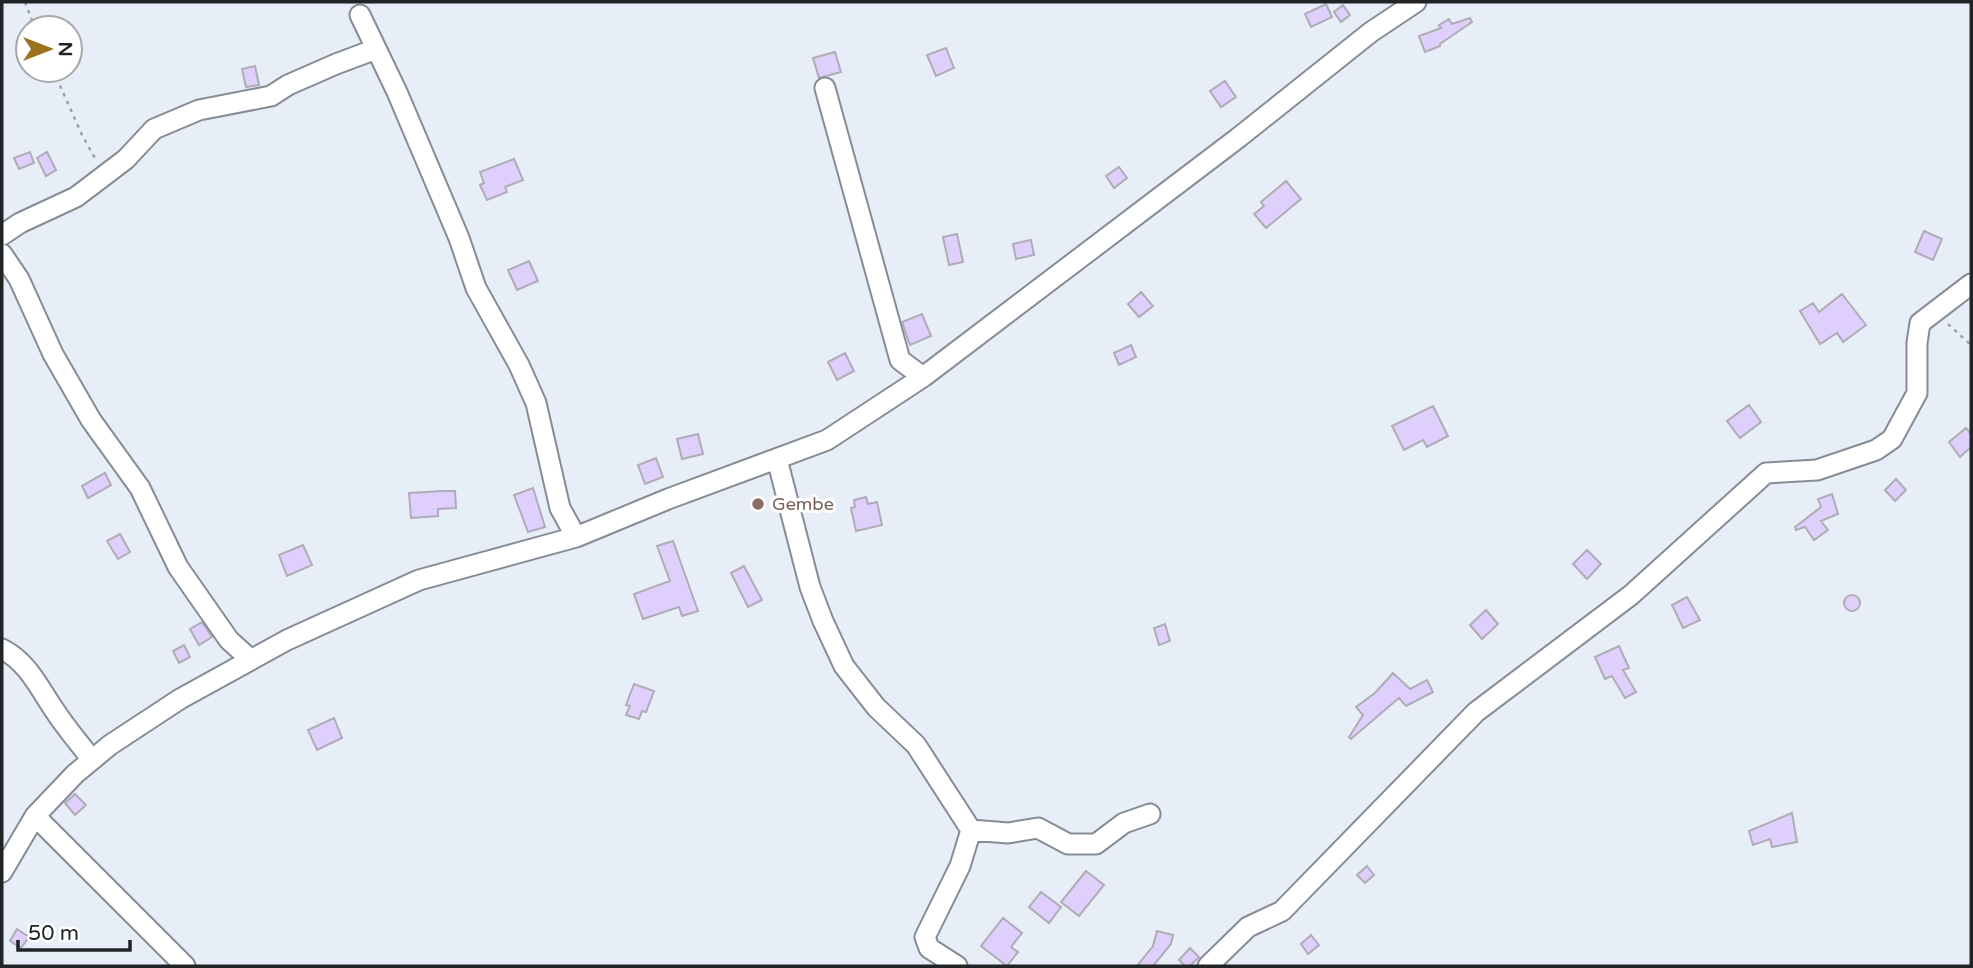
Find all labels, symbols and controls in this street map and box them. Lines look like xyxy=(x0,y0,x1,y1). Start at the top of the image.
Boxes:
north arrow xyxy=(14,14,84,84)
text: N xyxy=(54,41,76,57)
place label: Gembe xyxy=(772,493,834,515)
marker: Gembe xyxy=(750,496,766,512)
scale bar xyxy=(18,908,130,952)
text: 50 m xyxy=(28,921,79,946)

